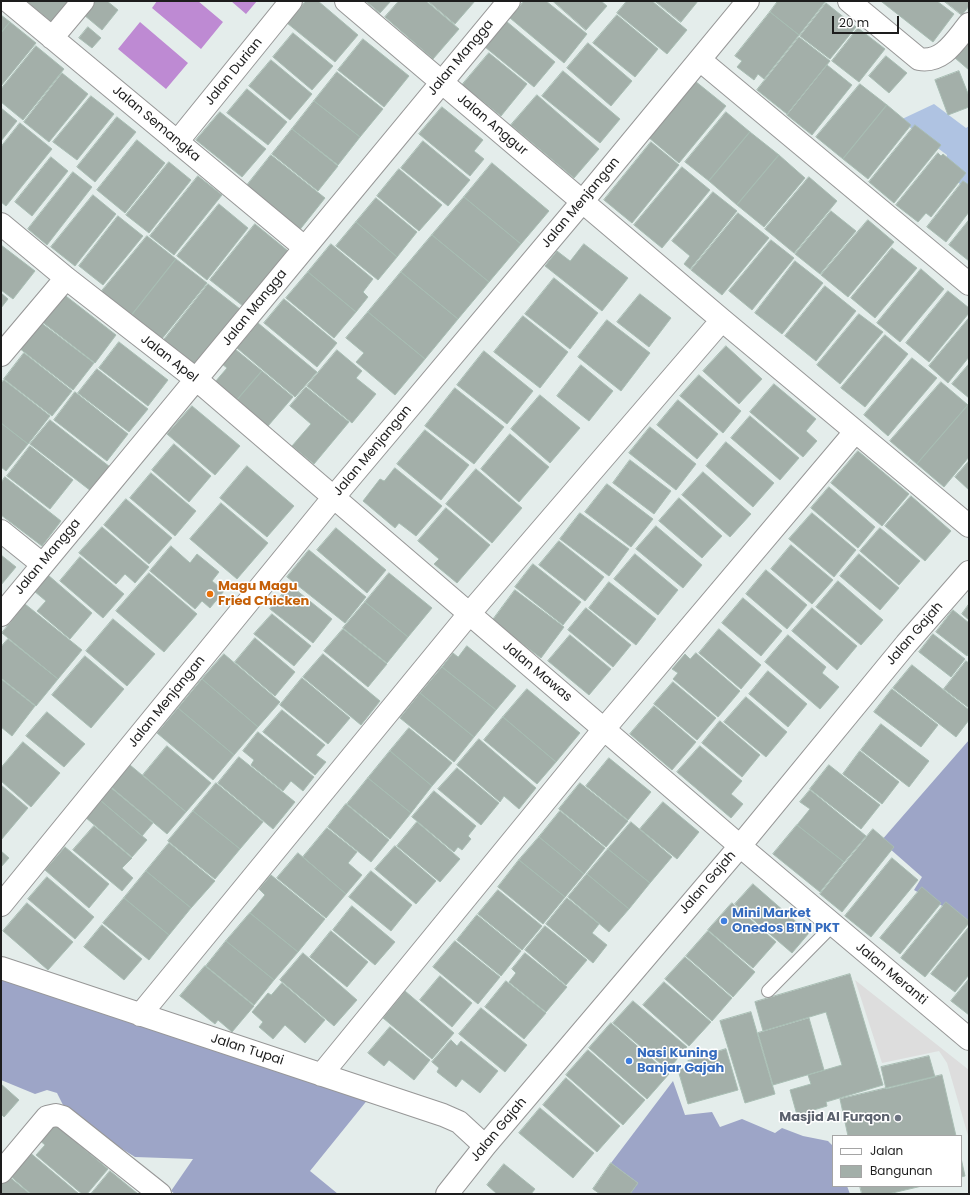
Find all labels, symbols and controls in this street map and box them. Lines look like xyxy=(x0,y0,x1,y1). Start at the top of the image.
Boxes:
scale bar xyxy=(834,8,901,34)
text: 20 m xyxy=(839,14,869,31)
street label: Jalan Mangga xyxy=(425,17,497,99)
street label: Jalan Durian xyxy=(202,35,266,109)
street label: Jalan Semangka xyxy=(109,83,203,165)
street label: Jalan Anggur xyxy=(454,91,530,159)
street label: Jalan Menjangan xyxy=(539,155,623,251)
street label: Jalan Mangga xyxy=(219,267,291,349)
street label: Jalan Apel xyxy=(137,332,201,386)
street label: Jalan Menjangan xyxy=(331,403,415,499)
street label: Jalan Mangga xyxy=(12,516,84,598)
place label: Magu Magu Fried Chicken xyxy=(218,579,309,610)
marker: Magu Magu Fried Chicken xyxy=(205,589,215,599)
street label: Jalan Gajah xyxy=(883,599,947,669)
street label: Jalan Mawas xyxy=(499,638,575,706)
street label: Jalan Menjangan xyxy=(125,653,209,751)
street label: Jalan Gajah xyxy=(676,848,740,918)
place label: Mini Market Onedos BTN PKT xyxy=(732,906,840,937)
marker: Mini Market Onedos BTN PKT xyxy=(719,916,729,926)
street label: Jalan Meranti xyxy=(852,940,930,1008)
street label: Jalan Tupai xyxy=(209,1031,285,1069)
place label: Nasi Kuning Banjar Gajah xyxy=(637,1046,724,1077)
marker: Nasi Kuning Banjar Gajah xyxy=(624,1056,634,1066)
street label: Jalan Gajah xyxy=(468,1095,530,1165)
place label: Masjid Al Furqon xyxy=(779,1110,890,1126)
marker: Masjid Al Furqon xyxy=(893,1113,903,1123)
legend xyxy=(832,1135,962,1187)
text: Jalan xyxy=(870,1142,903,1159)
text: Bangunan xyxy=(870,1162,932,1179)

